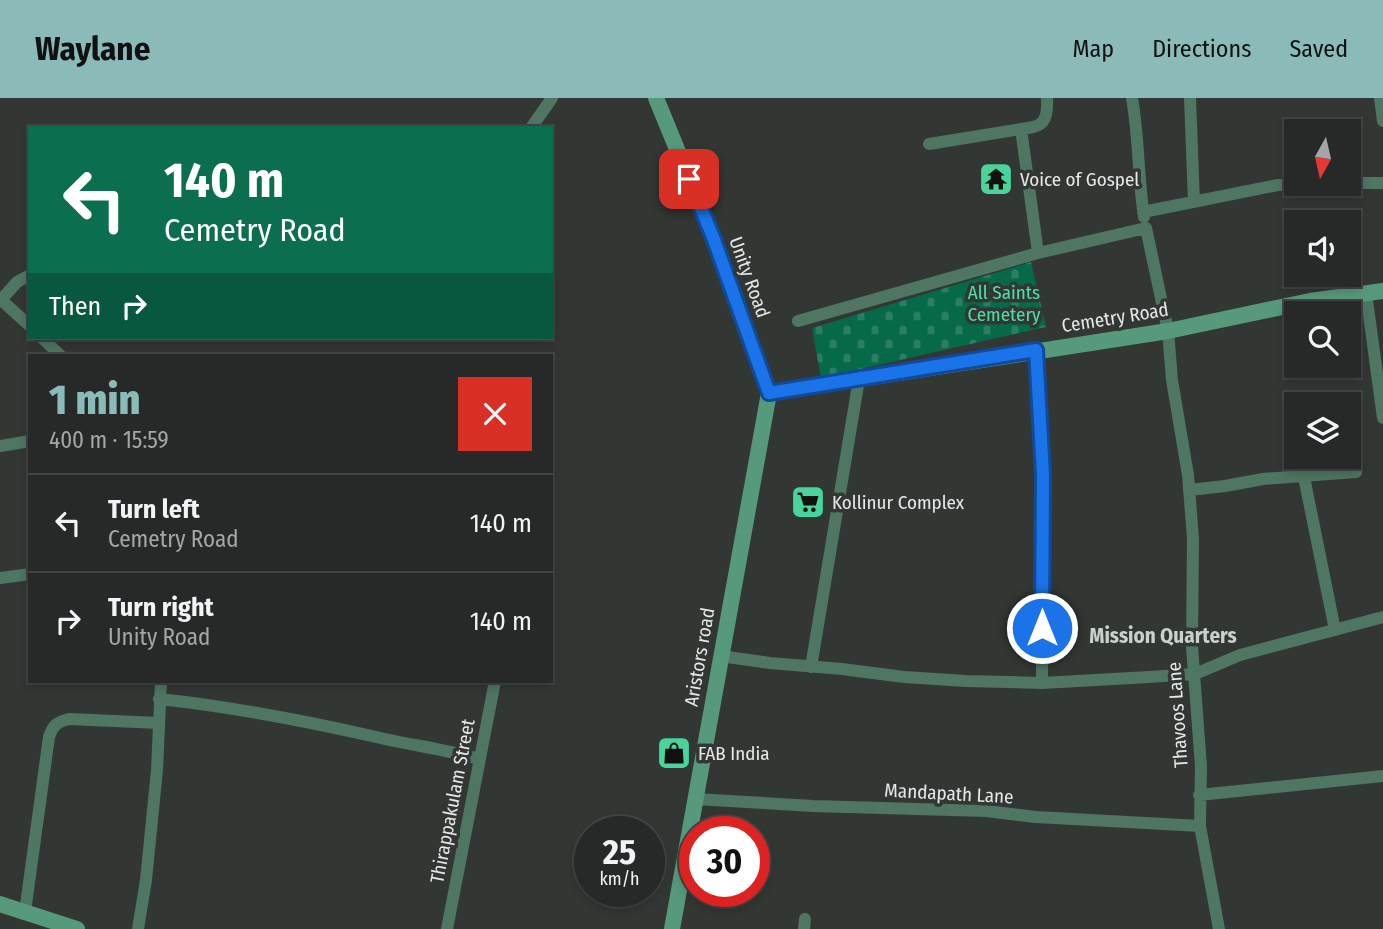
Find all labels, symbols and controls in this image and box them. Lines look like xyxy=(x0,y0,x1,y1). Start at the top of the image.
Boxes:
text: Waylane xyxy=(35,29,150,69)
text: Map xyxy=(1073,35,1114,63)
text: Directions xyxy=(1152,35,1251,63)
text: Saved xyxy=(1289,35,1348,63)
north arrow xyxy=(1284,119,1362,196)
map controls xyxy=(1284,119,1361,469)
pin xyxy=(659,149,719,209)
text: 140 m xyxy=(164,151,284,210)
icon: left xyxy=(49,154,140,245)
icon: arrive xyxy=(670,160,708,198)
temple icon: Voice of Gospel xyxy=(977,160,1015,198)
place label: Voice of Gospel xyxy=(1020,168,1139,191)
button: sound xyxy=(1284,210,1361,287)
text: Cemetry Road xyxy=(164,211,346,249)
street label: Unity Road xyxy=(724,234,775,321)
park label: All Saints Cemetery xyxy=(967,281,1041,326)
icon: right xyxy=(115,287,153,325)
text: Then xyxy=(49,291,101,322)
street label: Cemetry Road xyxy=(1060,298,1170,337)
button: search xyxy=(1284,301,1361,378)
text: 1 min xyxy=(49,375,140,425)
button: close xyxy=(458,377,532,451)
button: layers xyxy=(1284,392,1361,469)
text: 400 m · 15:59 xyxy=(49,426,169,454)
supermarket icon: Kollinur Complex xyxy=(789,483,827,521)
place label: Kollinur Complex xyxy=(832,491,965,514)
text: Turn left xyxy=(108,494,200,525)
icon: left xyxy=(49,504,87,542)
text: 140 m xyxy=(470,508,532,539)
text: Cemetry Road xyxy=(108,525,239,553)
position arrow xyxy=(1005,591,1079,665)
text: Turn right xyxy=(108,592,214,623)
icon: right xyxy=(49,602,87,640)
text: 140 m xyxy=(470,606,532,637)
street label: Aristors road xyxy=(680,606,719,708)
text: Unity Road xyxy=(108,623,210,651)
district label: Mission Quarters xyxy=(1089,623,1237,649)
street label: Thavoos Lane xyxy=(1162,661,1193,769)
street label: Thirappakulam Street xyxy=(425,716,480,885)
shop icon: FAB India xyxy=(655,734,693,772)
place label: FAB India xyxy=(698,742,770,765)
street label: Mandapath Lane xyxy=(884,779,1014,808)
speed limit sign: 30 xyxy=(679,816,770,907)
text: 25 xyxy=(603,831,636,873)
text: km/h xyxy=(599,868,640,890)

